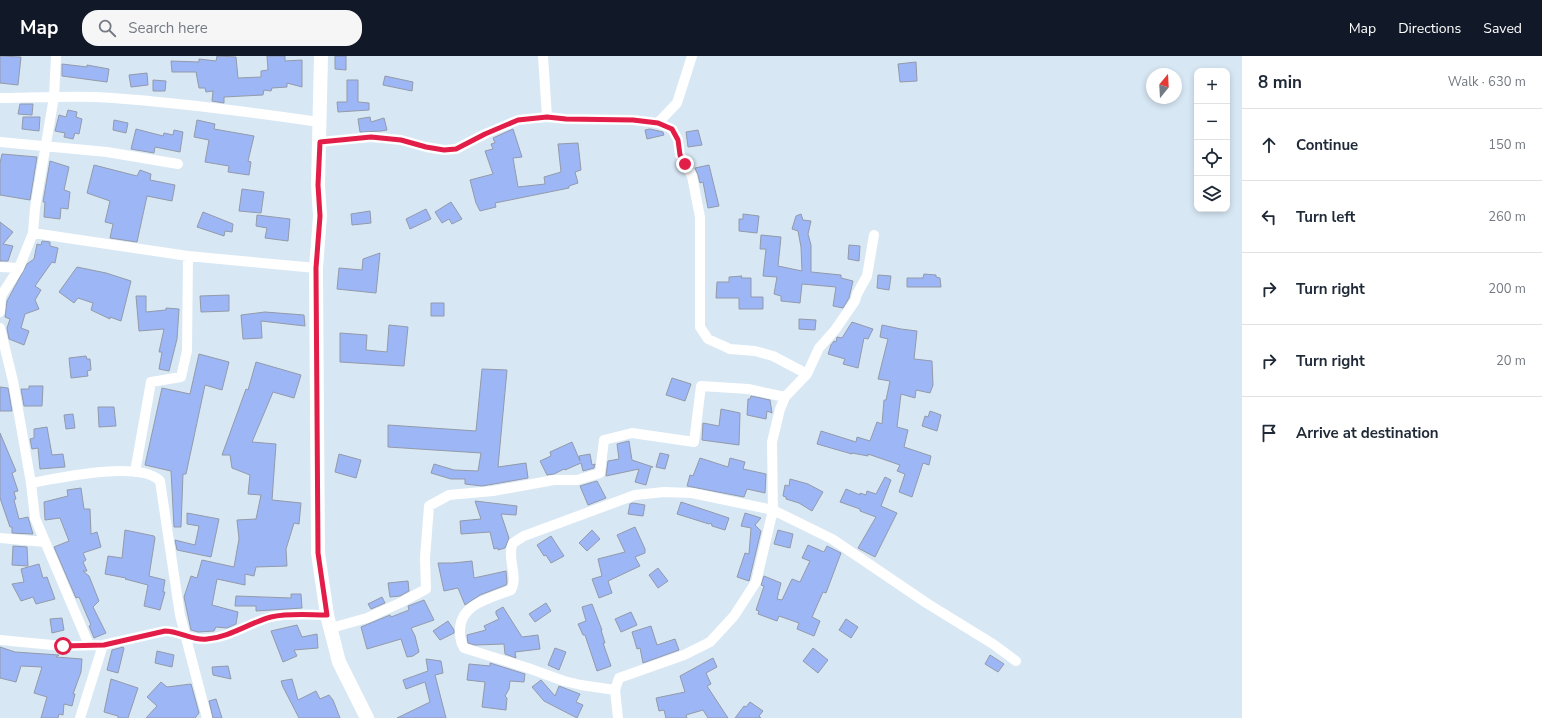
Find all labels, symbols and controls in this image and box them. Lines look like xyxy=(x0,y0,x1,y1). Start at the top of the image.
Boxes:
search box xyxy=(82,10,362,46)
text: Map xyxy=(20,15,58,41)
icon: search xyxy=(96,17,118,39)
text: Search here xyxy=(128,18,208,38)
text: Map xyxy=(1349,19,1376,38)
text: Directions xyxy=(1398,19,1461,38)
text: Saved xyxy=(1483,19,1522,38)
north arrow xyxy=(1146,68,1182,104)
map controls xyxy=(1194,68,1230,212)
button: + xyxy=(1194,68,1230,104)
text: 8 min xyxy=(1258,71,1302,94)
text: Walk · 630 m xyxy=(1448,73,1526,91)
button: − xyxy=(1194,104,1230,140)
icon: ahead xyxy=(1258,134,1280,156)
text: Continue xyxy=(1296,135,1358,155)
text: 150 m xyxy=(1488,136,1526,154)
button: locate xyxy=(1194,140,1230,176)
route end xyxy=(676,155,694,173)
button: layers xyxy=(1194,176,1230,212)
icon: left xyxy=(1258,206,1280,228)
text: Turn left xyxy=(1296,207,1355,227)
text: 260 m xyxy=(1488,208,1526,226)
icon: right xyxy=(1258,278,1280,300)
text: Turn right xyxy=(1296,279,1365,299)
text: 200 m xyxy=(1488,280,1526,298)
icon: right xyxy=(1258,350,1280,372)
text: Turn right xyxy=(1296,351,1365,371)
text: 20 m xyxy=(1496,352,1526,370)
icon: arrive xyxy=(1258,422,1280,444)
text: Arrive at destination xyxy=(1296,423,1439,443)
route start xyxy=(54,637,72,655)

